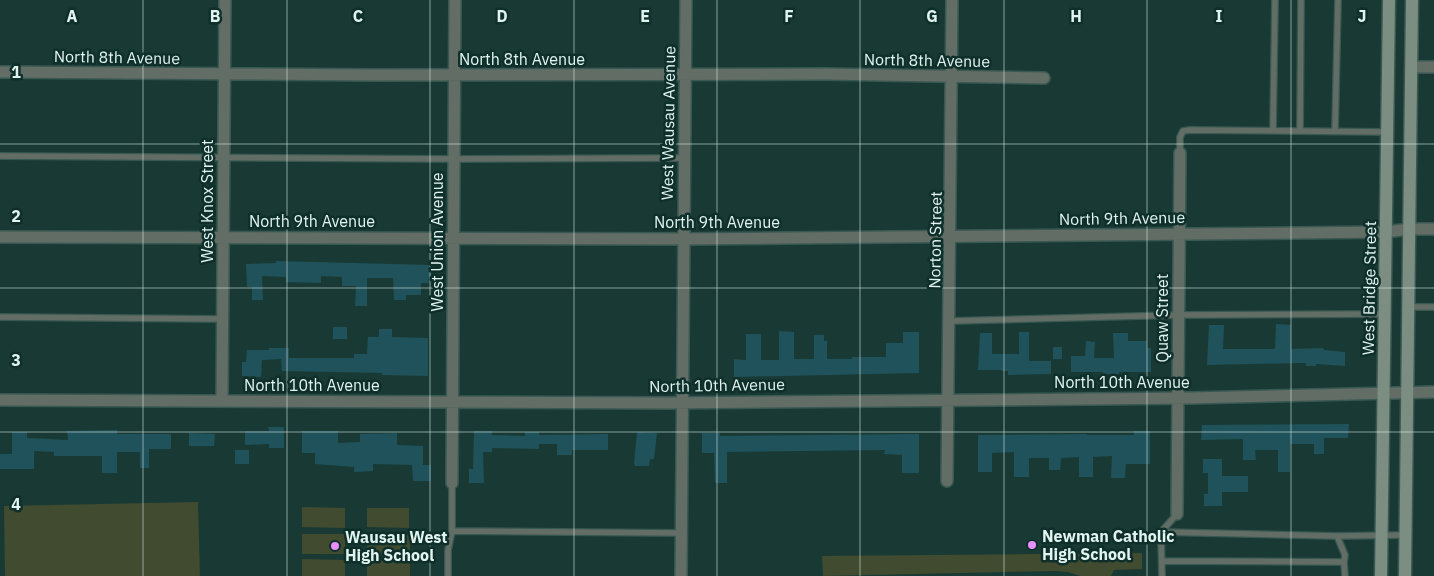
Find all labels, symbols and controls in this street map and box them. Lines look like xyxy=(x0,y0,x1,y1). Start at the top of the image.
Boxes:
text: A xyxy=(67,6,78,26)
text: B xyxy=(210,6,221,26)
text: C xyxy=(353,6,363,26)
text: D xyxy=(496,6,508,26)
text: E xyxy=(640,6,650,26)
text: F xyxy=(784,6,794,26)
text: G xyxy=(926,6,938,26)
text: H xyxy=(1070,6,1082,26)
text: I xyxy=(1216,6,1223,26)
text: J xyxy=(1358,6,1366,26)
street label: North 8th Avenue xyxy=(54,46,180,68)
street label: West Wausau Avenue xyxy=(657,46,679,200)
street label: North 8th Avenue xyxy=(459,49,585,69)
street label: North 8th Avenue xyxy=(864,49,990,71)
text: 1 xyxy=(11,62,21,82)
street label: West Knox Street xyxy=(197,139,217,263)
street label: West Union Avenue xyxy=(427,172,447,312)
street label: Norton Street xyxy=(924,191,946,289)
text: 2 xyxy=(11,206,21,226)
street label: North 9th Avenue xyxy=(1059,207,1185,229)
street label: North 9th Avenue xyxy=(249,211,375,231)
street label: North 9th Avenue xyxy=(654,212,780,232)
street label: West Bridge Street xyxy=(1358,221,1380,355)
street label: Quaw Street xyxy=(1152,274,1172,362)
text: 3 xyxy=(11,350,21,370)
street label: North 10th Avenue xyxy=(1054,372,1190,392)
street label: North 10th Avenue xyxy=(649,374,785,396)
street label: North 10th Avenue xyxy=(244,375,380,395)
text: 4 xyxy=(11,494,21,514)
place label: Newman Catholic High School xyxy=(1042,526,1174,564)
place label: Wausau West High School xyxy=(345,527,447,565)
marker: Newman Catholic High School xyxy=(1026,539,1038,551)
marker: Wausau West High School xyxy=(329,540,341,552)

